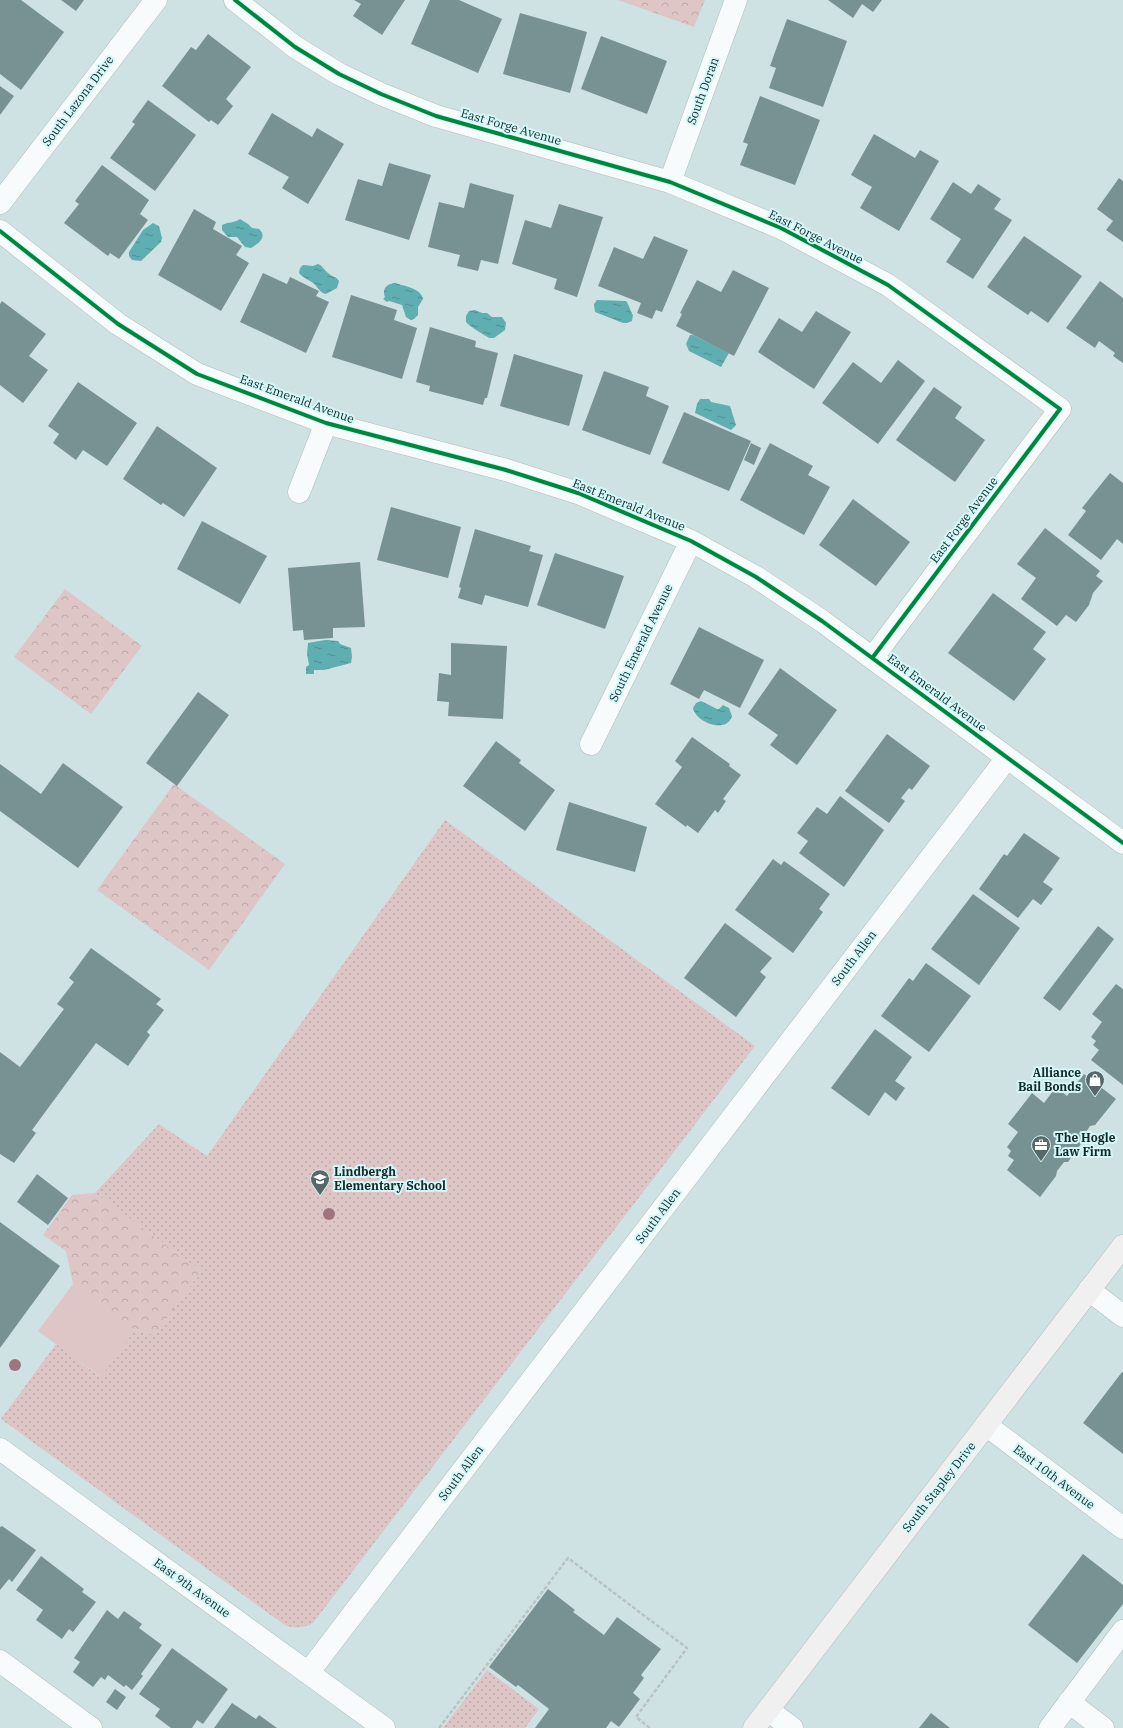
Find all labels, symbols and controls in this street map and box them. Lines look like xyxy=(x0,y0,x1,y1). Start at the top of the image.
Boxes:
street label: South Lazona Drive xyxy=(39,52,117,149)
street label: South Doran xyxy=(683,55,722,127)
street label: East Forge Avenue xyxy=(459,105,563,148)
street label: East Forge Avenue xyxy=(766,206,866,267)
street label: East Emerald Avenue xyxy=(238,371,356,426)
street label: East Forge Avenue xyxy=(926,474,1001,566)
street label: East Emerald Avenue xyxy=(571,475,688,534)
street label: South Emerald Avenue xyxy=(606,581,676,704)
street label: East Emerald Avenue xyxy=(885,650,990,735)
street label: South Allen xyxy=(828,927,879,988)
place label: Alliance Bail Bonds xyxy=(1018,1065,1081,1094)
shop icon: Alliance Bail Bonds xyxy=(1084,1069,1106,1097)
place label: The Hogle Law Firm xyxy=(1055,1130,1116,1159)
office icon: The Hogle Law Firm xyxy=(1030,1134,1052,1162)
place label: Lindbergh Elementary School xyxy=(334,1164,446,1193)
school or university icon: Lindbergh Elementary School xyxy=(309,1168,331,1196)
street label: South Allen xyxy=(632,1185,683,1246)
street label: South Stapley Drive xyxy=(899,1439,979,1535)
street label: East 10th Avenue xyxy=(1011,1441,1098,1512)
street label: South Allen xyxy=(435,1442,486,1503)
street label: East 9th Avenue xyxy=(151,1555,233,1620)

